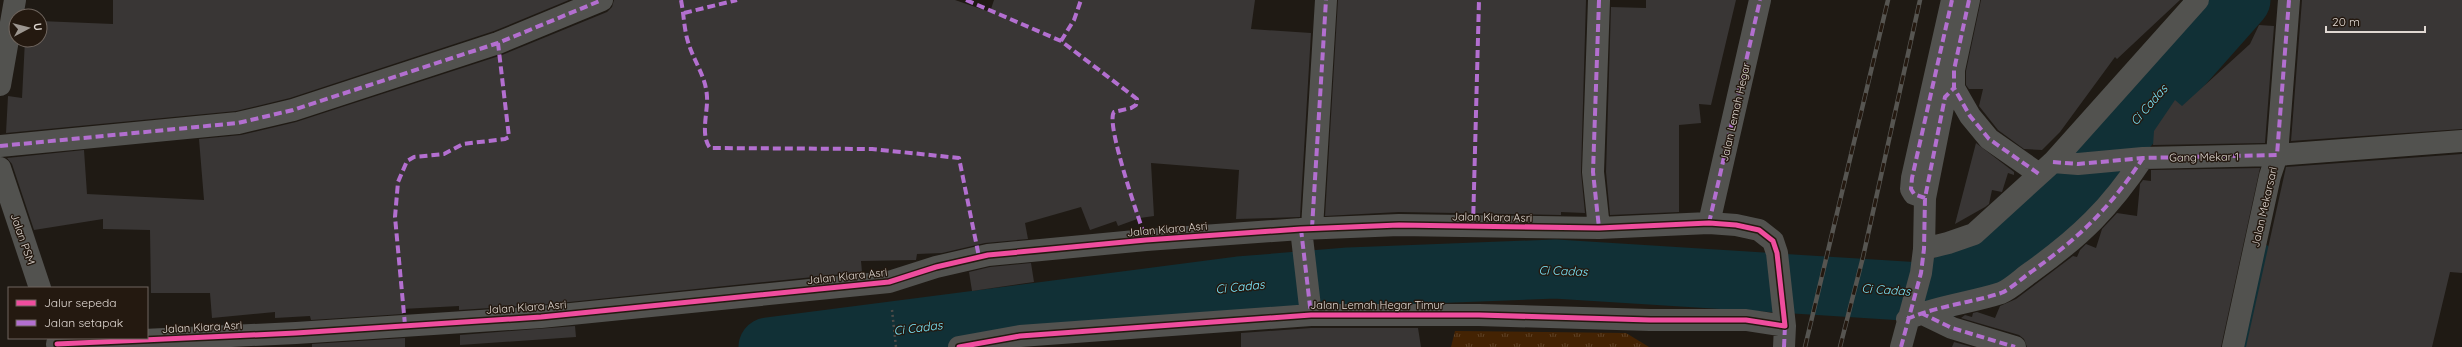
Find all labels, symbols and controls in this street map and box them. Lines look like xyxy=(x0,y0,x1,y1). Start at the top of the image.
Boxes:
north arrow xyxy=(8,8,48,48)
scale bar xyxy=(2326,8,2425,34)
text: 20 m xyxy=(2332,14,2360,29)
text: U xyxy=(31,22,45,31)
street label: Jalan Lemah Hegar xyxy=(1717,60,1753,163)
water label: Ci Cadas xyxy=(2127,80,2171,128)
street label: Gang Mekar 1 xyxy=(2169,149,2239,165)
street label: Jalan Mekarsari xyxy=(2248,165,2280,249)
street label: Jalan Kiara Asri xyxy=(1452,209,1532,225)
street label: Jalan PSM xyxy=(8,211,38,267)
street label: Jalan Kiara Asri xyxy=(1126,219,1208,239)
water label: Ci Cadas xyxy=(1538,262,1589,279)
street label: Jalan Kiara Asri xyxy=(806,265,888,287)
water label: Ci Cadas xyxy=(1215,276,1266,297)
water label: Ci Cadas xyxy=(1861,280,1912,299)
legend xyxy=(8,287,148,339)
text: Jalur sepeda xyxy=(44,295,117,310)
street label: Jalan Kiara Asri xyxy=(485,297,567,317)
street label: Jalan Lemah Hegar Timur xyxy=(1310,298,1445,312)
text: Jalan setapak xyxy=(44,315,123,330)
water label: Ci Cadas xyxy=(893,317,945,338)
street label: Jalan Kiara Asri xyxy=(161,318,243,336)

